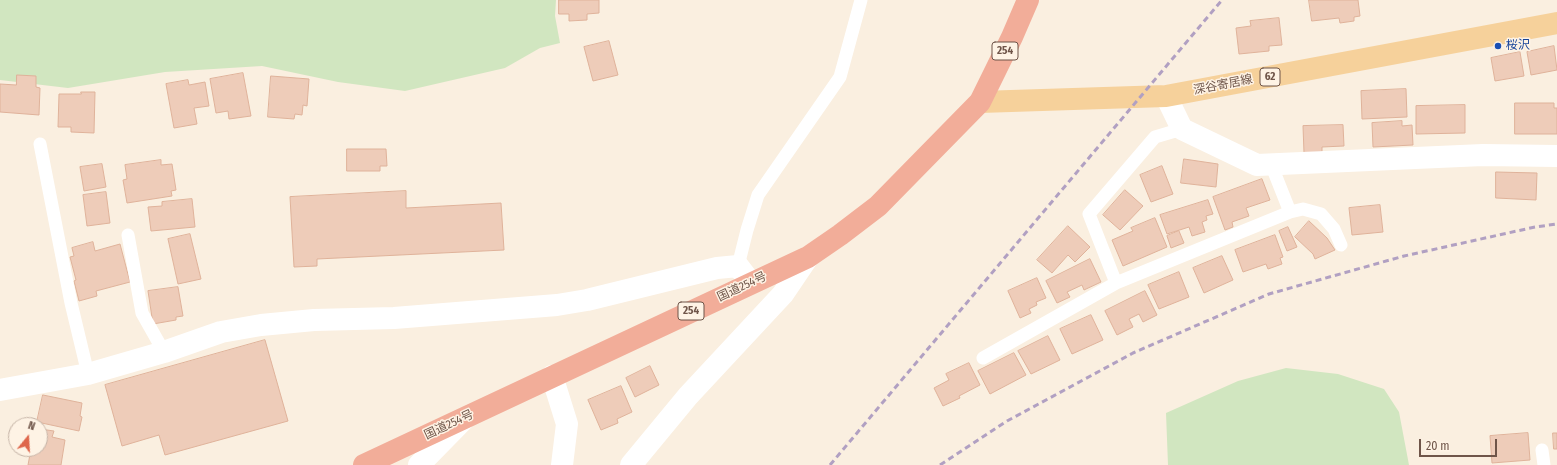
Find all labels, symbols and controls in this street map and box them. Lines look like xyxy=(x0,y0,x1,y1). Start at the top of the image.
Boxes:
place label: 桜沢 xyxy=(1506,39,1530,53)
marker: 桜沢 xyxy=(1493,41,1503,51)
road number: 254 xyxy=(992,42,1018,60)
road number: 62 xyxy=(1260,68,1280,86)
street label: 深谷寄居線 xyxy=(1192,72,1254,98)
street label: 国道254号 xyxy=(715,269,769,305)
road number: 254 xyxy=(678,302,704,320)
street label: 国道254号 xyxy=(422,407,476,443)
north arrow xyxy=(8,417,48,457)
text: N xyxy=(26,419,37,433)
scale bar xyxy=(1421,431,1499,457)
text: 20 m xyxy=(1426,439,1450,453)

